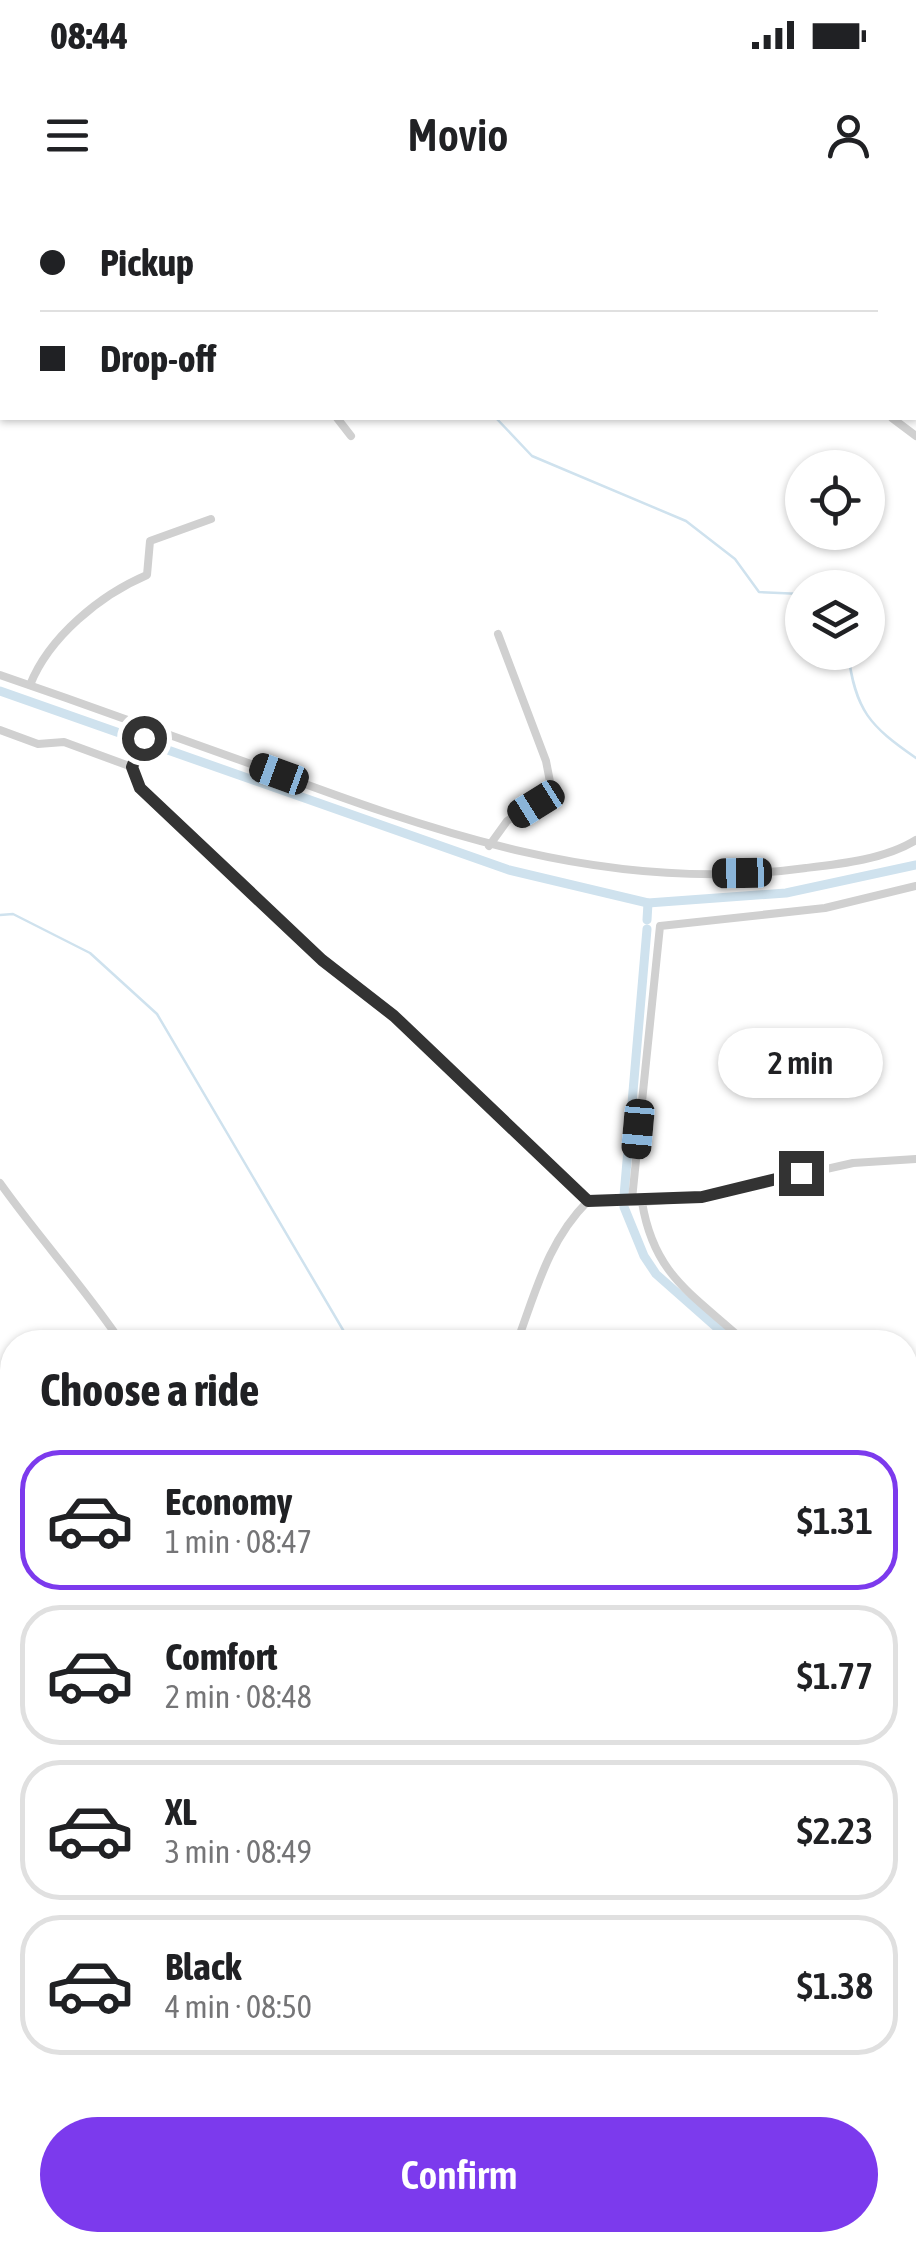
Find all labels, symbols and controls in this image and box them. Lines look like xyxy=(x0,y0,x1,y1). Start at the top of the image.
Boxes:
text: 08:44 xyxy=(50,14,128,57)
icon: menu xyxy=(40,108,95,163)
icon: person xyxy=(821,108,876,163)
text: Movio xyxy=(408,109,508,161)
text: Pickup xyxy=(100,241,194,284)
text: Drop-off xyxy=(100,337,216,380)
map controls xyxy=(785,450,885,670)
button: locate xyxy=(785,450,885,550)
button: layers xyxy=(785,570,885,670)
route start xyxy=(122,716,167,761)
car xyxy=(246,750,312,798)
car xyxy=(503,775,569,833)
car xyxy=(712,857,772,889)
callout: 2 min xyxy=(718,1028,884,1098)
text: 2 min xyxy=(768,1044,833,1081)
car xyxy=(620,1098,656,1160)
route end xyxy=(779,1151,824,1196)
text: Choose a ride xyxy=(40,1364,259,1416)
icon: car xyxy=(45,1475,135,1565)
text: Economy xyxy=(165,1480,292,1523)
text: $1.31 xyxy=(797,1499,873,1542)
text: 1 min · 08:47 xyxy=(165,1523,312,1560)
icon: car xyxy=(45,1630,135,1720)
text: Comfort xyxy=(165,1635,277,1678)
text: $1.77 xyxy=(797,1654,873,1697)
text: 2 min · 08:48 xyxy=(165,1678,312,1715)
icon: car xyxy=(45,1785,135,1875)
text: XL xyxy=(165,1790,197,1833)
text: $2.23 xyxy=(797,1809,873,1852)
text: 3 min · 08:49 xyxy=(165,1833,312,1870)
icon: car xyxy=(45,1940,135,2030)
text: Black xyxy=(165,1945,242,1988)
text: $1.38 xyxy=(797,1964,873,2007)
text: 4 min · 08:50 xyxy=(165,1988,312,2025)
button: Confirm xyxy=(40,2117,878,2232)

